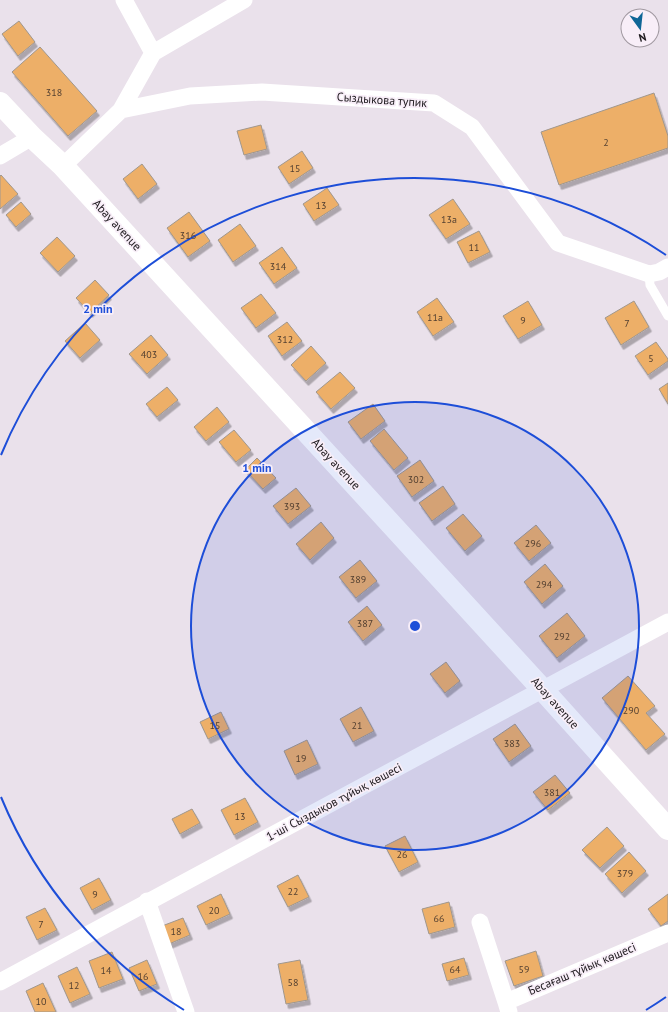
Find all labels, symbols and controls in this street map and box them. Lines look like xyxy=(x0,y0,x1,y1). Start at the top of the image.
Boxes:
north arrow xyxy=(620,8,660,48)
text: N xyxy=(637,30,648,45)
house number: 318 xyxy=(46,86,62,99)
street label: Сыздыкова тупик xyxy=(336,89,428,110)
house number: 2 xyxy=(603,136,609,149)
house number: 15 xyxy=(290,162,300,175)
street label: Abay avenue xyxy=(90,196,145,253)
house number: 13 xyxy=(316,199,326,212)
house number: 13а xyxy=(441,213,457,226)
house number: 316 xyxy=(180,229,196,242)
house number: 11 xyxy=(469,241,479,254)
house number: 314 xyxy=(270,260,287,273)
text: 2 min xyxy=(83,301,113,316)
house number: 11а xyxy=(427,311,443,324)
house number: 9 xyxy=(520,314,526,327)
house number: 7 xyxy=(624,317,630,330)
house number: 312 xyxy=(277,333,293,346)
house number: 403 xyxy=(141,348,157,361)
house number: 5 xyxy=(648,352,654,365)
street label: Abay avenue xyxy=(309,435,364,492)
text: 1 min xyxy=(242,460,272,475)
house number: 302 xyxy=(408,473,424,486)
house number: 393 xyxy=(284,500,300,513)
house number: 296 xyxy=(525,537,541,550)
house number: 389 xyxy=(350,573,366,586)
house number: 294 xyxy=(536,578,553,591)
house number: 387 xyxy=(357,617,373,630)
centre of rings xyxy=(408,619,422,633)
house number: 292 xyxy=(554,630,570,643)
street label: Abay avenue xyxy=(528,674,583,732)
house number: 290 xyxy=(623,704,640,717)
house number: 15 xyxy=(210,719,220,732)
house number: 21 xyxy=(352,719,362,732)
house number: 383 xyxy=(504,737,520,750)
house number: 19 xyxy=(296,752,306,765)
street label: 1-ші Сыздықов тұйық көшесі xyxy=(263,759,404,844)
house number: 381 xyxy=(544,786,560,799)
house number: 13 xyxy=(235,810,245,823)
house number: 26 xyxy=(397,848,407,861)
house number: 379 xyxy=(617,867,633,880)
house number: 22 xyxy=(288,885,298,898)
house number: 9 xyxy=(92,888,98,901)
house number: 20 xyxy=(209,904,220,917)
house number: 66 xyxy=(434,912,444,925)
house number: 7 xyxy=(38,918,44,931)
house number: 18 xyxy=(171,925,181,938)
street label: Бесағаш тұйық көшесі xyxy=(525,939,638,998)
house number: 64 xyxy=(450,963,461,976)
house number: 59 xyxy=(519,963,529,976)
house number: 14 xyxy=(101,964,112,977)
house number: 16 xyxy=(138,970,148,983)
house number: 58 xyxy=(288,976,298,989)
house number: 12 xyxy=(69,979,79,992)
house number: 10 xyxy=(36,995,47,1008)

